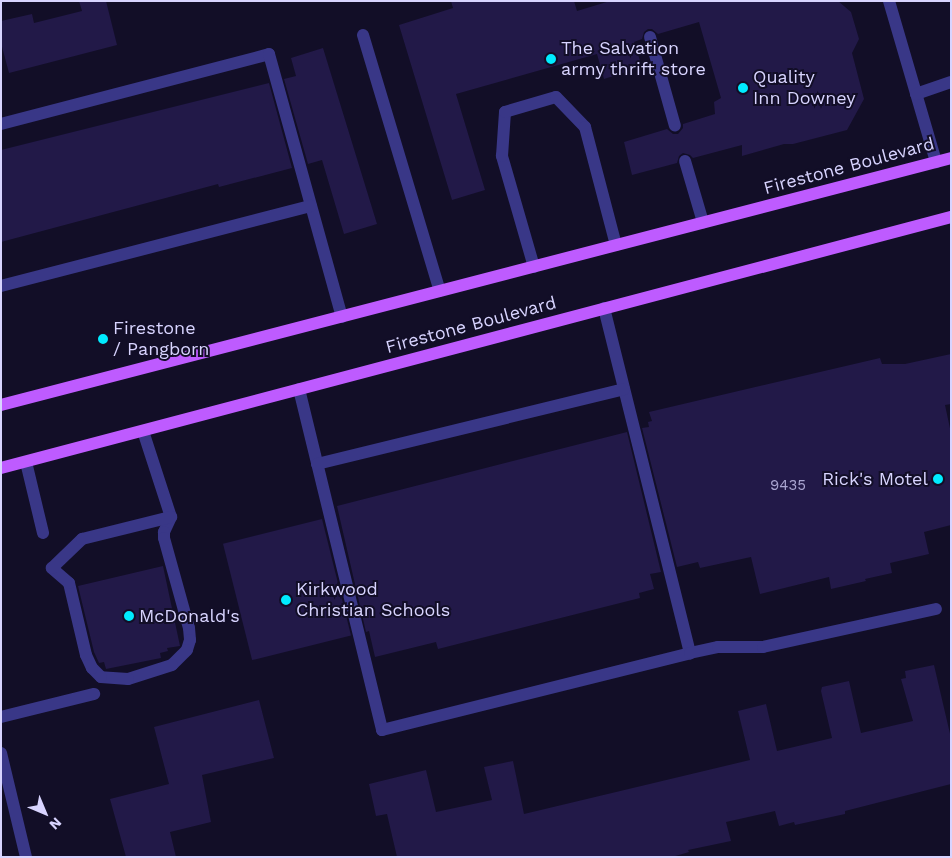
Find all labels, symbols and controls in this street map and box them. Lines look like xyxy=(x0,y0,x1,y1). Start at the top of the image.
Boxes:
place label: The Salvation army thrift store xyxy=(561,38,707,80)
marker: The Salvation army thrift store xyxy=(545,53,557,65)
place label: Quality Inn Downey xyxy=(753,67,856,110)
marker: Quality Inn Downey xyxy=(737,82,749,94)
street label: Firestone Boulevard xyxy=(761,133,937,199)
street label: Firestone Boulevard xyxy=(383,292,559,358)
place label: Firestone / Pangborn xyxy=(113,318,209,360)
marker: Firestone / Pangborn xyxy=(97,333,109,345)
place label: Rick's Motel xyxy=(822,468,928,490)
marker: Rick's Motel xyxy=(932,473,944,485)
house number: 9435 xyxy=(770,477,806,495)
place label: Kirkwood Christian Schools xyxy=(296,579,450,622)
marker: Kirkwood Christian Schools xyxy=(280,594,292,606)
place label: McDonald's xyxy=(139,605,240,627)
marker: McDonald's xyxy=(123,610,135,622)
north arrow xyxy=(20,788,70,838)
text: N xyxy=(46,814,65,833)

